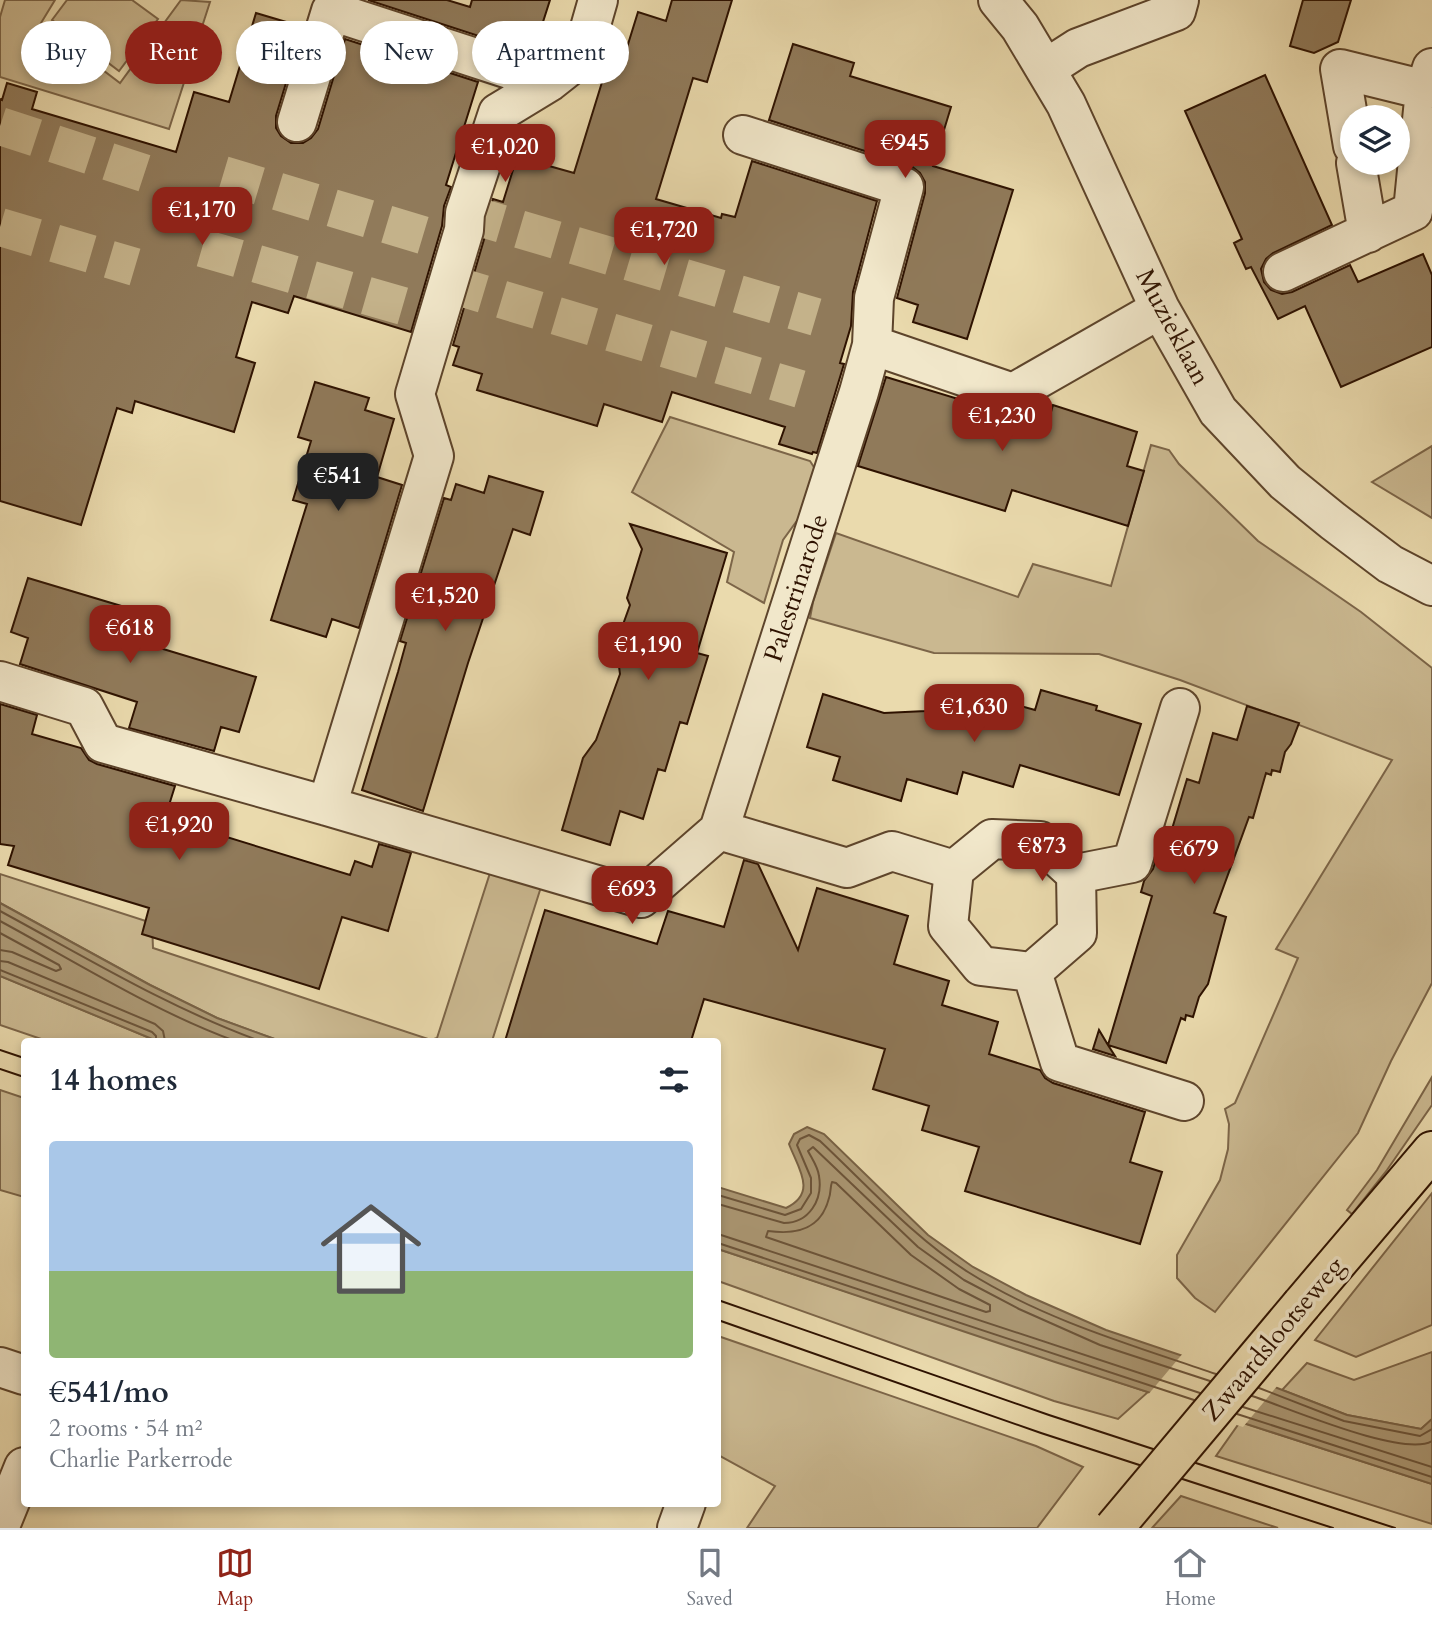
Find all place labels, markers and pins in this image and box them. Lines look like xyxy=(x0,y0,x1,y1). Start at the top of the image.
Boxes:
pin: €945 xyxy=(864,120,946,180)
pin: €1,020 xyxy=(448,124,562,184)
pin: €1,170 xyxy=(145,188,259,247)
pin: €1,720 xyxy=(607,208,721,267)
pin: €1,230 xyxy=(945,393,1059,453)
pin: €541 xyxy=(297,454,379,513)
pin: €1,520 xyxy=(388,574,502,633)
pin: €618 xyxy=(89,606,171,665)
pin: €1,190 xyxy=(591,622,705,682)
pin: €1,630 xyxy=(917,684,1031,744)
pin: €1,920 xyxy=(122,802,236,862)
pin: €873 xyxy=(1001,824,1083,883)
pin: €679 xyxy=(1153,826,1235,886)
pin: €693 xyxy=(591,866,673,926)

